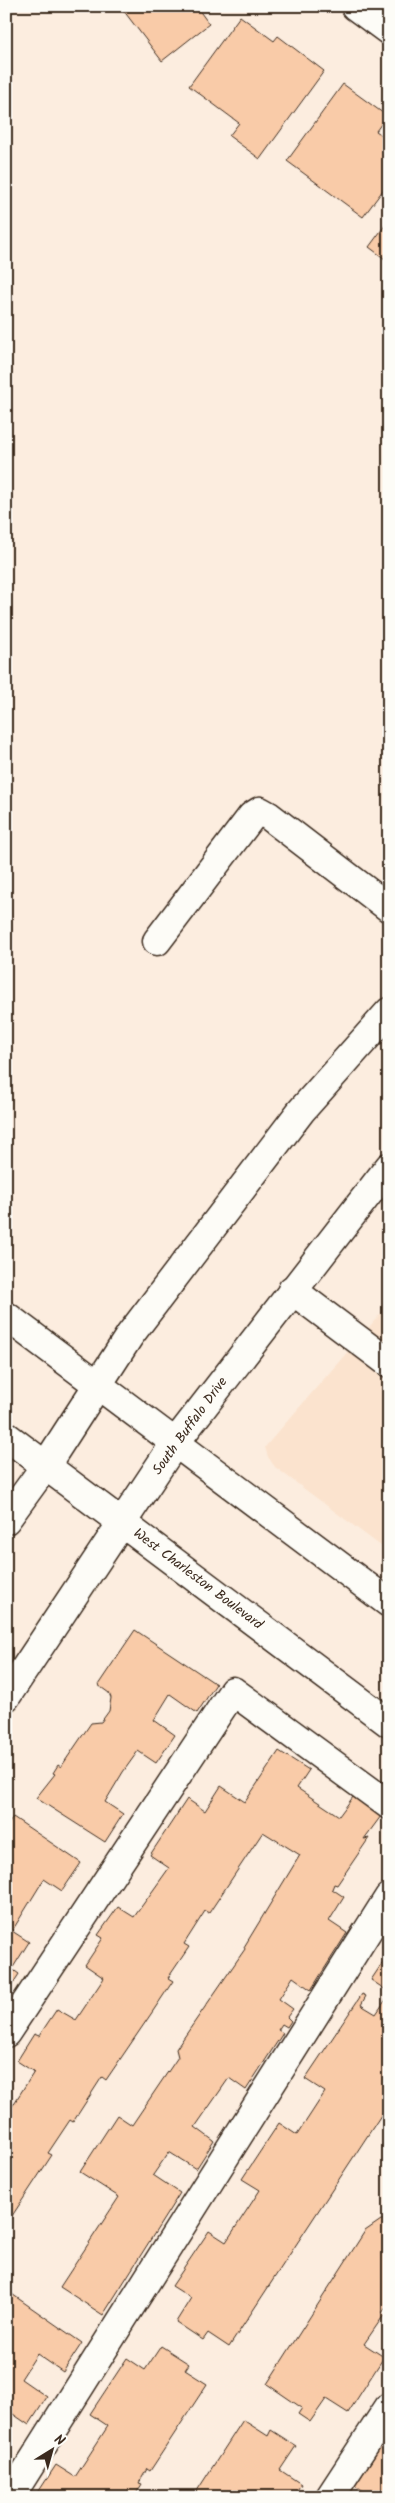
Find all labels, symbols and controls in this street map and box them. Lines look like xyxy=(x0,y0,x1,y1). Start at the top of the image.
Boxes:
street label: South Buffalo Drive xyxy=(147,1372,234,1480)
street label: West Charleston Boulevard xyxy=(128,1523,268,1636)
north arrow xyxy=(28,2426,78,2476)
text: N xyxy=(49,2429,69,2452)

